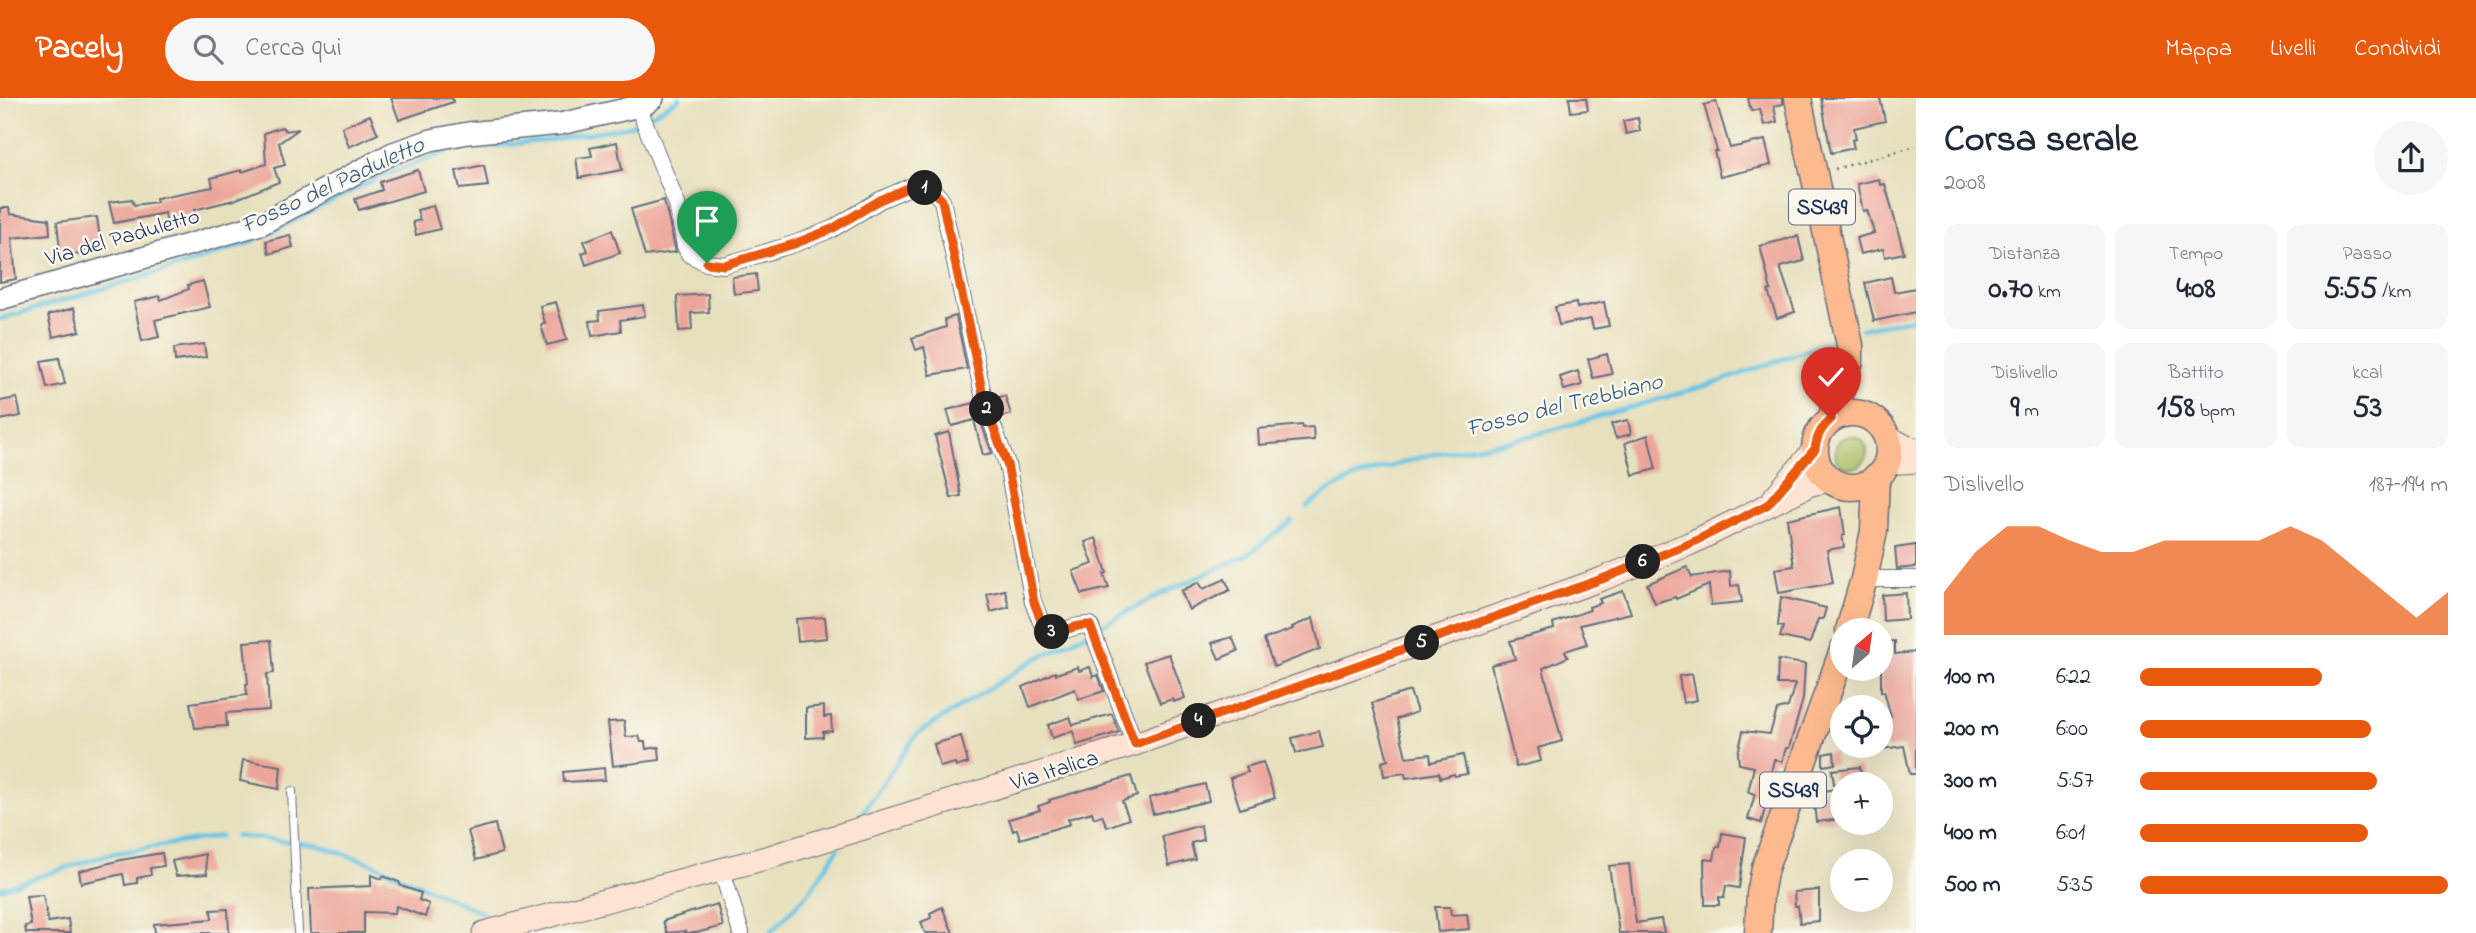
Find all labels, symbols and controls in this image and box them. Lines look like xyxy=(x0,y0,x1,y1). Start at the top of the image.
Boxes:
search box xyxy=(165,18,655,81)
text: Pacely xyxy=(35,25,123,73)
icon: search xyxy=(189,30,227,68)
text: Cerca qui xyxy=(245,30,342,68)
text: Mappa xyxy=(2165,32,2232,67)
text: Livelli xyxy=(2270,32,2316,67)
text: Condividi xyxy=(2354,32,2441,67)
text: Corsa serale xyxy=(1944,113,2138,169)
button: share xyxy=(2374,121,2448,195)
water label: Fosso del Paduletto xyxy=(235,128,432,244)
text: 20:08 xyxy=(1944,167,1986,200)
pin: 1 xyxy=(908,170,942,206)
text: 1 xyxy=(921,174,928,201)
road number: SS439 xyxy=(1789,190,1855,224)
pin xyxy=(677,191,737,263)
street label: Via del Paduletto xyxy=(41,201,204,276)
icon: arrive xyxy=(688,202,726,240)
text: Distanza xyxy=(1989,241,2060,268)
text: Tempo xyxy=(2169,241,2223,268)
text: Passo xyxy=(2343,241,2392,268)
text: 0.70 xyxy=(1989,268,2033,312)
text: 4:08 xyxy=(2176,268,2216,312)
text: 5:55 xyxy=(2323,268,2377,312)
text: km xyxy=(2033,279,2061,306)
text: /km xyxy=(2377,279,2411,306)
pin xyxy=(1801,347,1861,419)
icon: check xyxy=(1812,358,1850,396)
text: Dislivello xyxy=(1991,360,2058,387)
text: Battito xyxy=(2168,360,2224,387)
text: kcal xyxy=(2352,360,2382,387)
water label: Fosso del Trebbiano xyxy=(1463,365,1668,448)
text: 9 xyxy=(2010,387,2019,431)
text: 158 xyxy=(2157,387,2195,431)
text: 53 xyxy=(2353,387,2382,431)
pin: 2 xyxy=(970,392,1004,426)
text: 2 xyxy=(982,395,991,422)
text: m xyxy=(2019,398,2039,425)
text: bpm xyxy=(2195,398,2235,425)
text: Dislivello xyxy=(1944,469,2024,502)
text: 187–194 m xyxy=(2369,469,2448,502)
pin: 6 xyxy=(1626,545,1660,580)
text: 6 xyxy=(1638,548,1647,575)
pin: 3 xyxy=(1034,614,1070,650)
text: 3 xyxy=(1048,618,1055,645)
north arrow xyxy=(1830,618,1894,681)
map controls xyxy=(1830,618,1893,912)
pin: 5 xyxy=(1404,626,1440,660)
text: 5 xyxy=(1416,629,1427,656)
text: 100 m xyxy=(1944,661,1995,694)
text: 6:22 xyxy=(2056,661,2091,694)
button: locate xyxy=(1830,695,1893,758)
pin: 4 xyxy=(1182,704,1216,738)
text: 4 xyxy=(1195,707,1202,734)
text: 200 m xyxy=(1944,713,1999,746)
text: 6:00 xyxy=(2056,713,2088,746)
street label: Via Italica xyxy=(1006,742,1103,801)
text: 300 m xyxy=(1944,765,1997,798)
text: 5:57 xyxy=(2056,765,2094,798)
road number: SS439 xyxy=(1760,772,1826,808)
button: + xyxy=(1830,772,1893,835)
text: 400 m xyxy=(1944,817,1997,850)
text: 6:01 xyxy=(2056,817,2085,850)
button: − xyxy=(1830,849,1893,912)
text: 500 m xyxy=(1944,869,2001,902)
text: 5:35 xyxy=(2056,869,2094,902)

